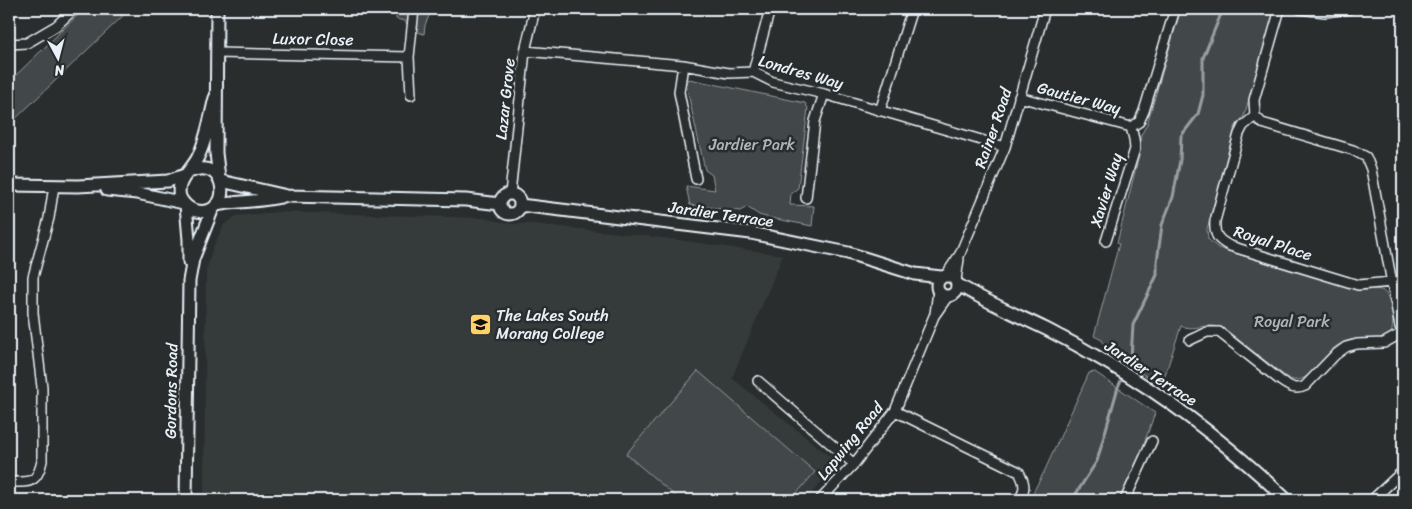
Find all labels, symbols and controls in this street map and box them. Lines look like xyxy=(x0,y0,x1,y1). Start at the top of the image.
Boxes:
street label: Luxor Close xyxy=(272,24,354,54)
north arrow xyxy=(32,32,82,82)
street label: Londres Way xyxy=(755,46,848,98)
text: N xyxy=(53,57,67,83)
street label: Lazar Grove xyxy=(486,57,524,141)
street label: Gautier Way xyxy=(1034,73,1125,123)
street label: Rainer Road xyxy=(966,82,1021,172)
park label: Jardier Park xyxy=(708,130,796,159)
street label: Xavier Way xyxy=(1081,149,1131,232)
street label: Jardier Terrace xyxy=(666,192,776,236)
street label: Royal Place xyxy=(1230,217,1316,269)
place label: The Lakes South Morang College xyxy=(496,301,609,348)
park label: Royal Park xyxy=(1254,307,1330,336)
school or university icon: The Lakes South Morang College xyxy=(468,312,492,336)
street label: Jardier Terrace xyxy=(1098,331,1204,414)
street label: Gordons Road xyxy=(156,341,186,439)
street label: Lapwing Road xyxy=(809,394,892,487)

